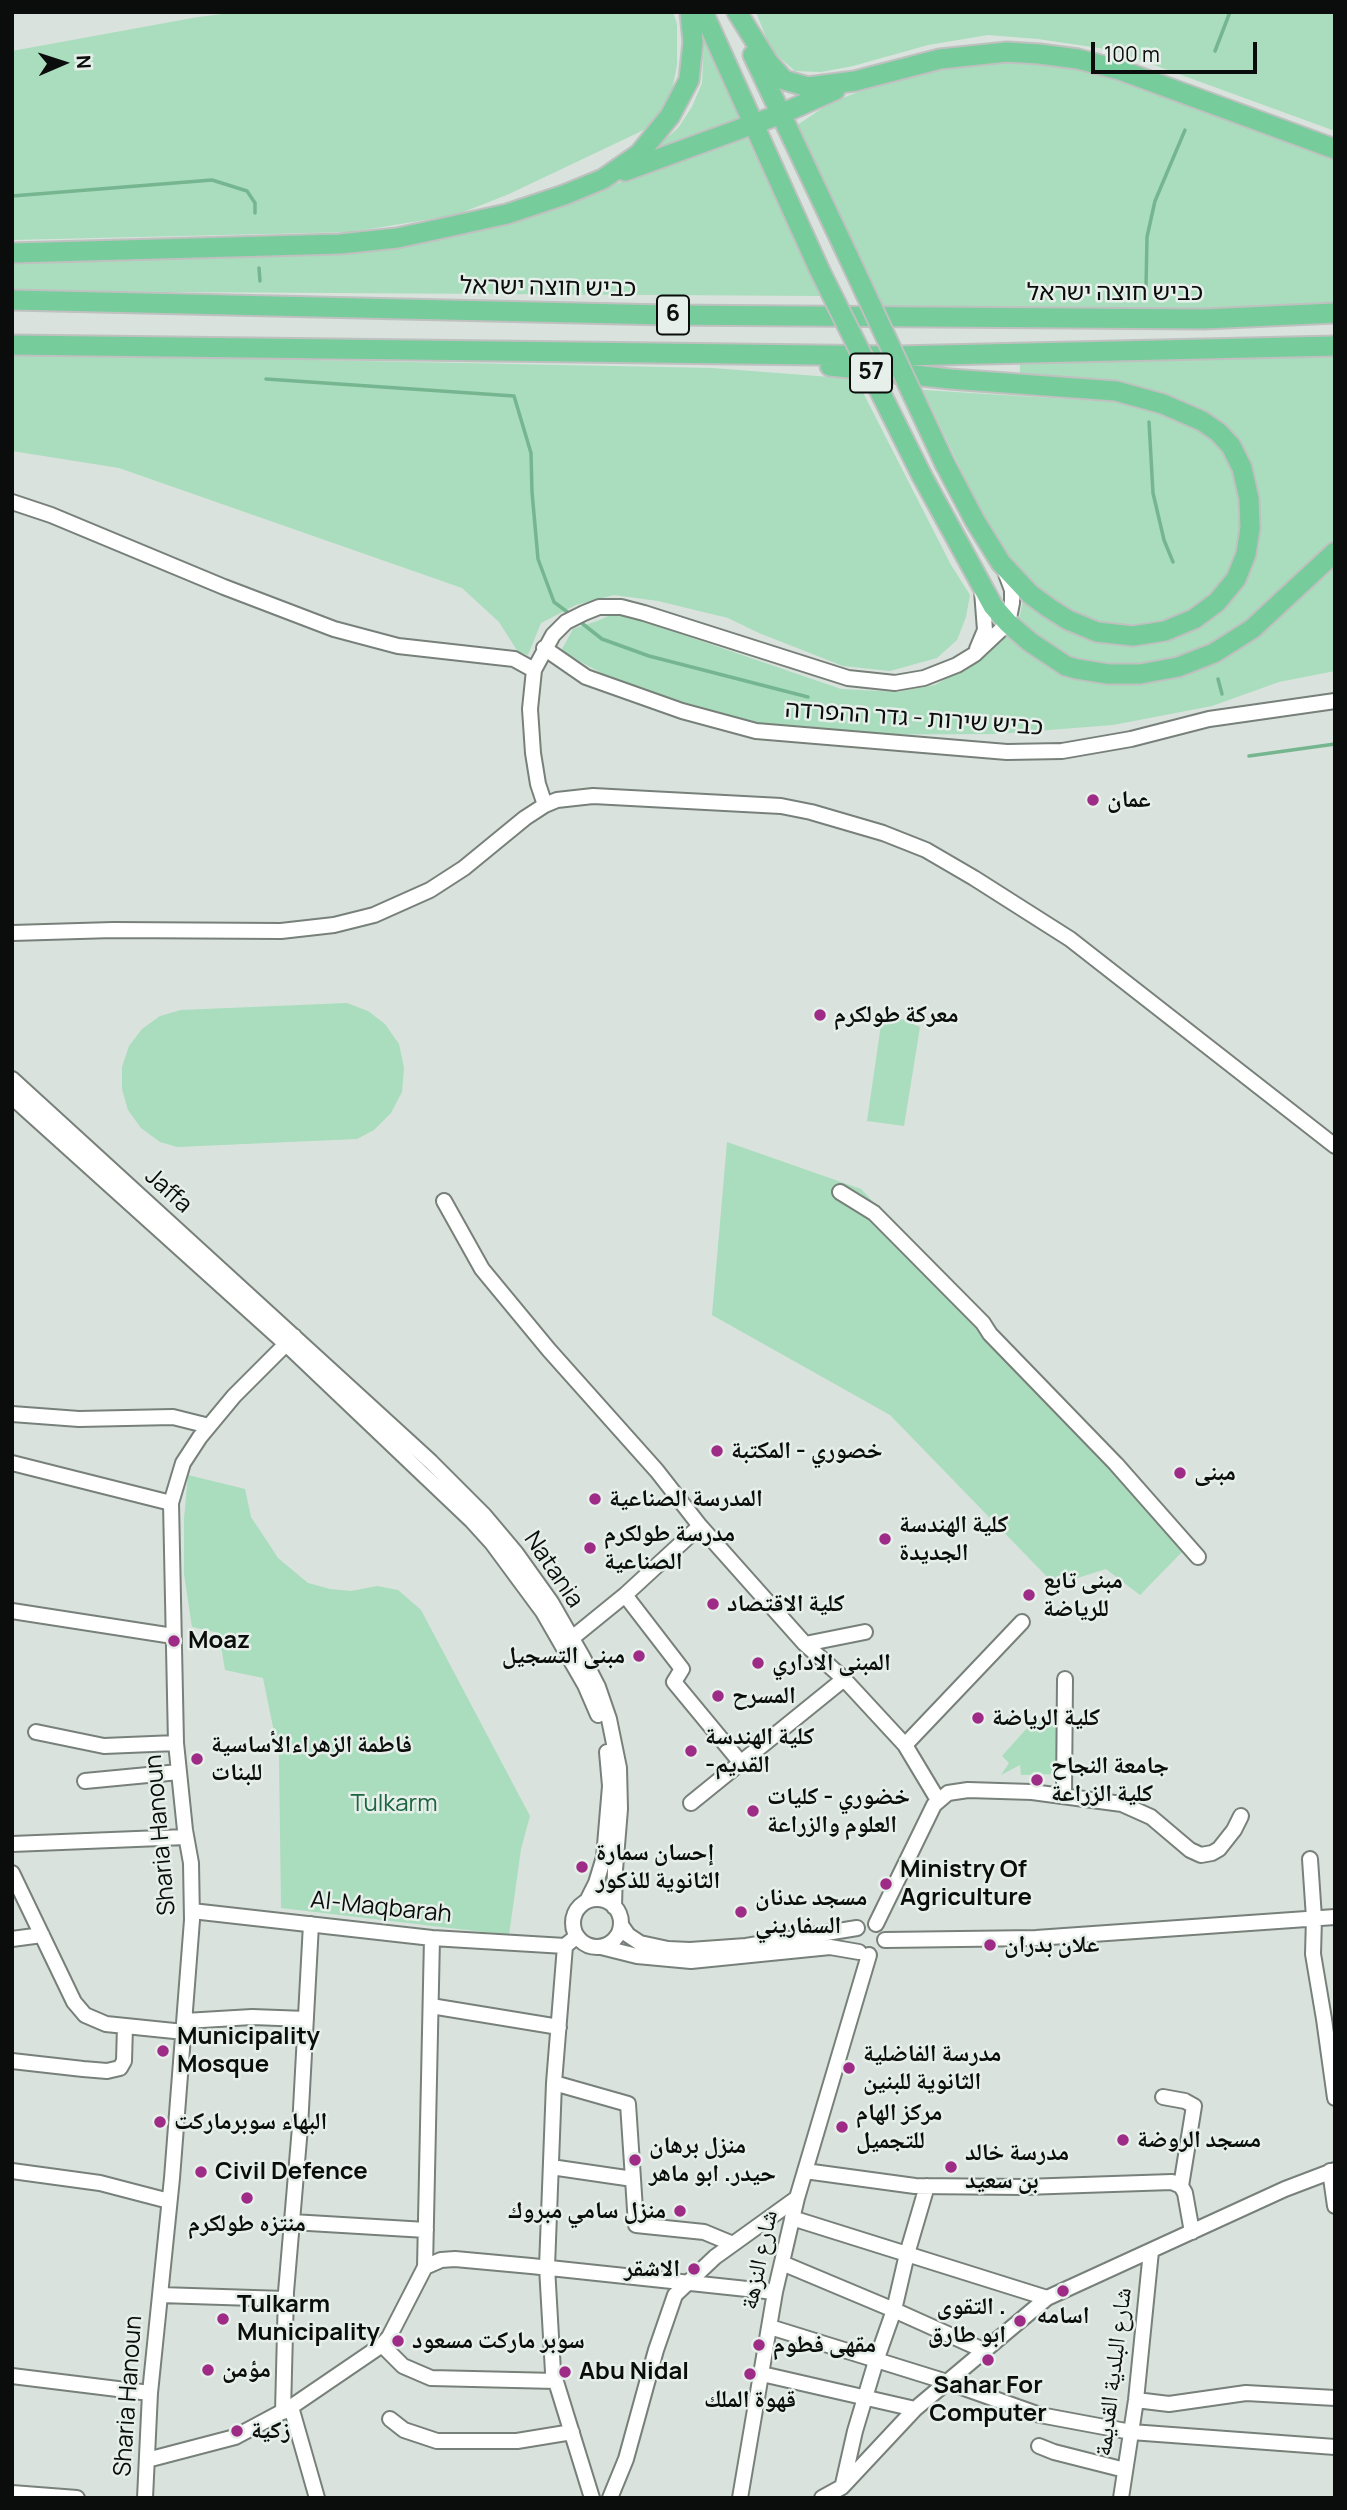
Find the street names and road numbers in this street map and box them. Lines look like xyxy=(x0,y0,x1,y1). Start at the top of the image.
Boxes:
street label: כביש חוצה ישראל xyxy=(460,272,636,304)
street label: כביש חוצה ישראל xyxy=(1027,279,1203,307)
road number: 6 xyxy=(657,296,689,334)
road number: 57 xyxy=(850,354,892,392)
street label: כביש שירות - גדר ההפרדה xyxy=(784,696,1044,742)
street label: Jaffa xyxy=(139,1162,197,1220)
street label: Natania xyxy=(517,1526,589,1614)
street label: Sharia Hanoun xyxy=(140,1753,182,1917)
street label: Al-Maqbarah xyxy=(309,1886,453,1930)
street label: شارع النزهة xyxy=(735,2208,785,2312)
street label: شارع البلدية القديمة xyxy=(1089,2286,1139,2458)
street label: Sharia Hanoun xyxy=(109,2314,149,2478)

